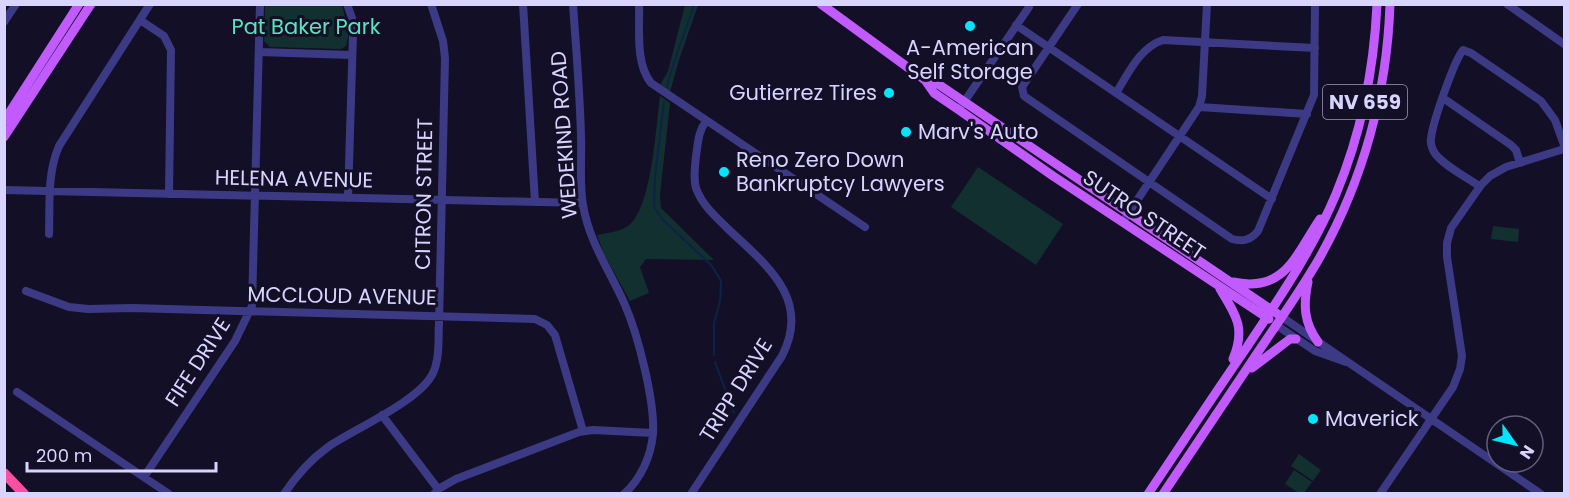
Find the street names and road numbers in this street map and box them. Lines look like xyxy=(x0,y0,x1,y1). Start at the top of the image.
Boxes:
street label: WEDEKIND ROAD xyxy=(543,50,584,220)
road number: NV 659 xyxy=(1323,85,1407,119)
street label: CITRON STREET xyxy=(408,118,439,270)
street label: HELENA AVENUE xyxy=(215,163,374,194)
street label: SUTRO STREET xyxy=(1077,163,1211,266)
street label: MCCLOUD AVENUE xyxy=(247,279,437,312)
street label: FIFE DRIVE xyxy=(158,312,237,412)
street label: TRIPP DRIVE xyxy=(692,332,779,447)

